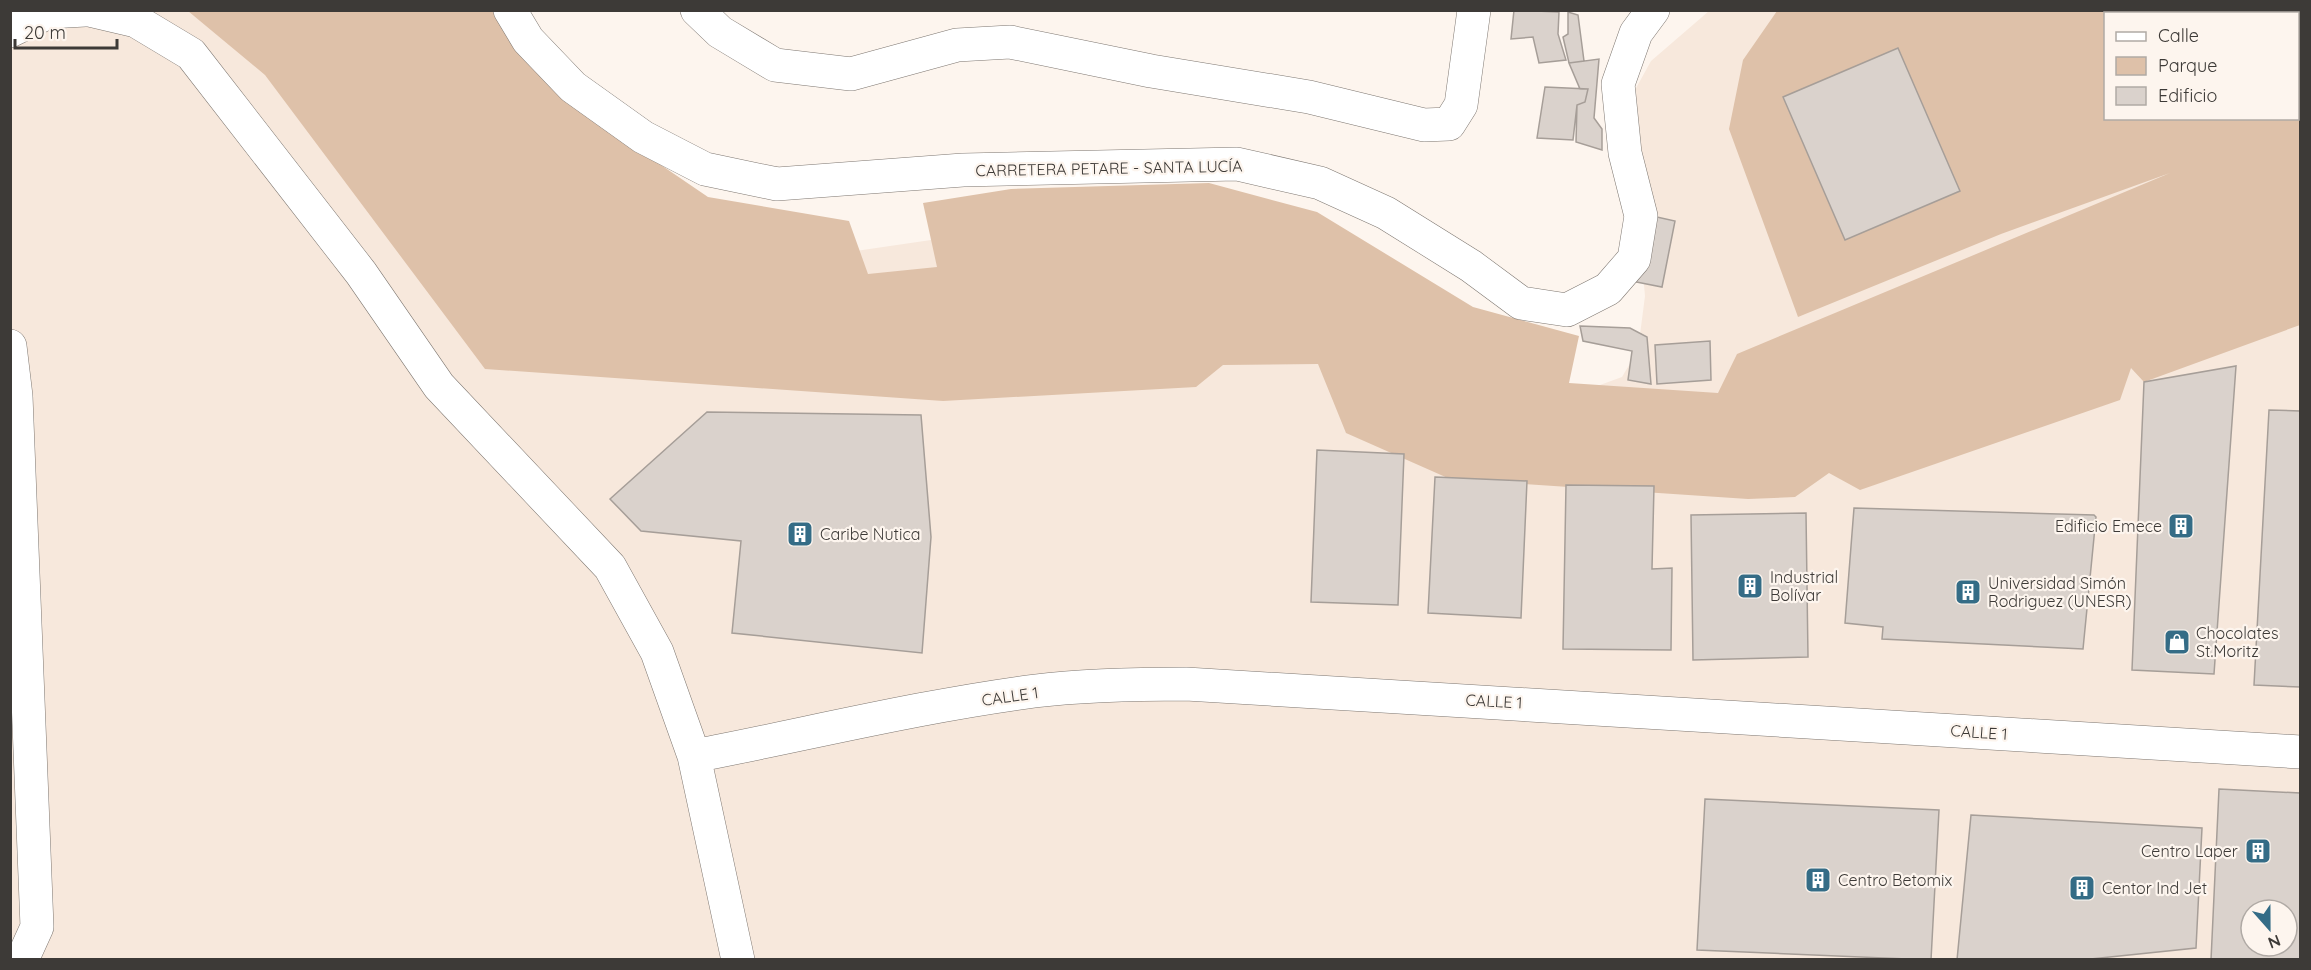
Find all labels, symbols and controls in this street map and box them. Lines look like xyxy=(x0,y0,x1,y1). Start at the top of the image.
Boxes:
scale bar xyxy=(15,12,117,50)
legend xyxy=(2104,12,2299,120)
text: 20 m xyxy=(24,21,66,44)
text: Calle xyxy=(2158,24,2199,47)
text: Parque xyxy=(2158,54,2217,77)
text: Edificio xyxy=(2158,84,2217,107)
street label: CARRETERA PETARE - SANTA LUCÍA xyxy=(975,156,1243,180)
building icon: Edificio Emece xyxy=(2166,511,2196,541)
place label: Edificio Emece xyxy=(2055,516,2162,536)
building icon: Caribe Nutica xyxy=(785,519,815,549)
place label: Caribe Nutica xyxy=(820,524,920,544)
place label: Industrial Bolívar xyxy=(1770,567,1838,605)
building icon: Industrial Bolívar xyxy=(1735,571,1765,601)
place label: Universidad Simón Rodriguez (UNESR) xyxy=(1988,573,2131,611)
building icon: Universidad Simón Rodriguez (UNESR) xyxy=(1953,577,1983,607)
place label: Chocolates St.Moritz xyxy=(2196,623,2278,661)
shop icon: Chocolates St.Moritz xyxy=(2162,627,2192,657)
street label: CALLE 1 xyxy=(980,682,1040,710)
street label: CALLE 1 xyxy=(1465,690,1523,712)
street label: CALLE 1 xyxy=(1950,720,2008,744)
building icon: Centro Laper xyxy=(2243,836,2273,866)
place label: Centro Laper xyxy=(2141,841,2238,861)
building icon: Centro Betomix xyxy=(1803,865,1833,895)
place label: Centro Betomix xyxy=(1838,870,1952,890)
building icon: Centor Ind Jet xyxy=(2067,873,2097,903)
place label: Centor Ind Jet xyxy=(2102,878,2207,898)
north arrow xyxy=(2239,898,2299,958)
text: N xyxy=(2265,931,2283,953)

